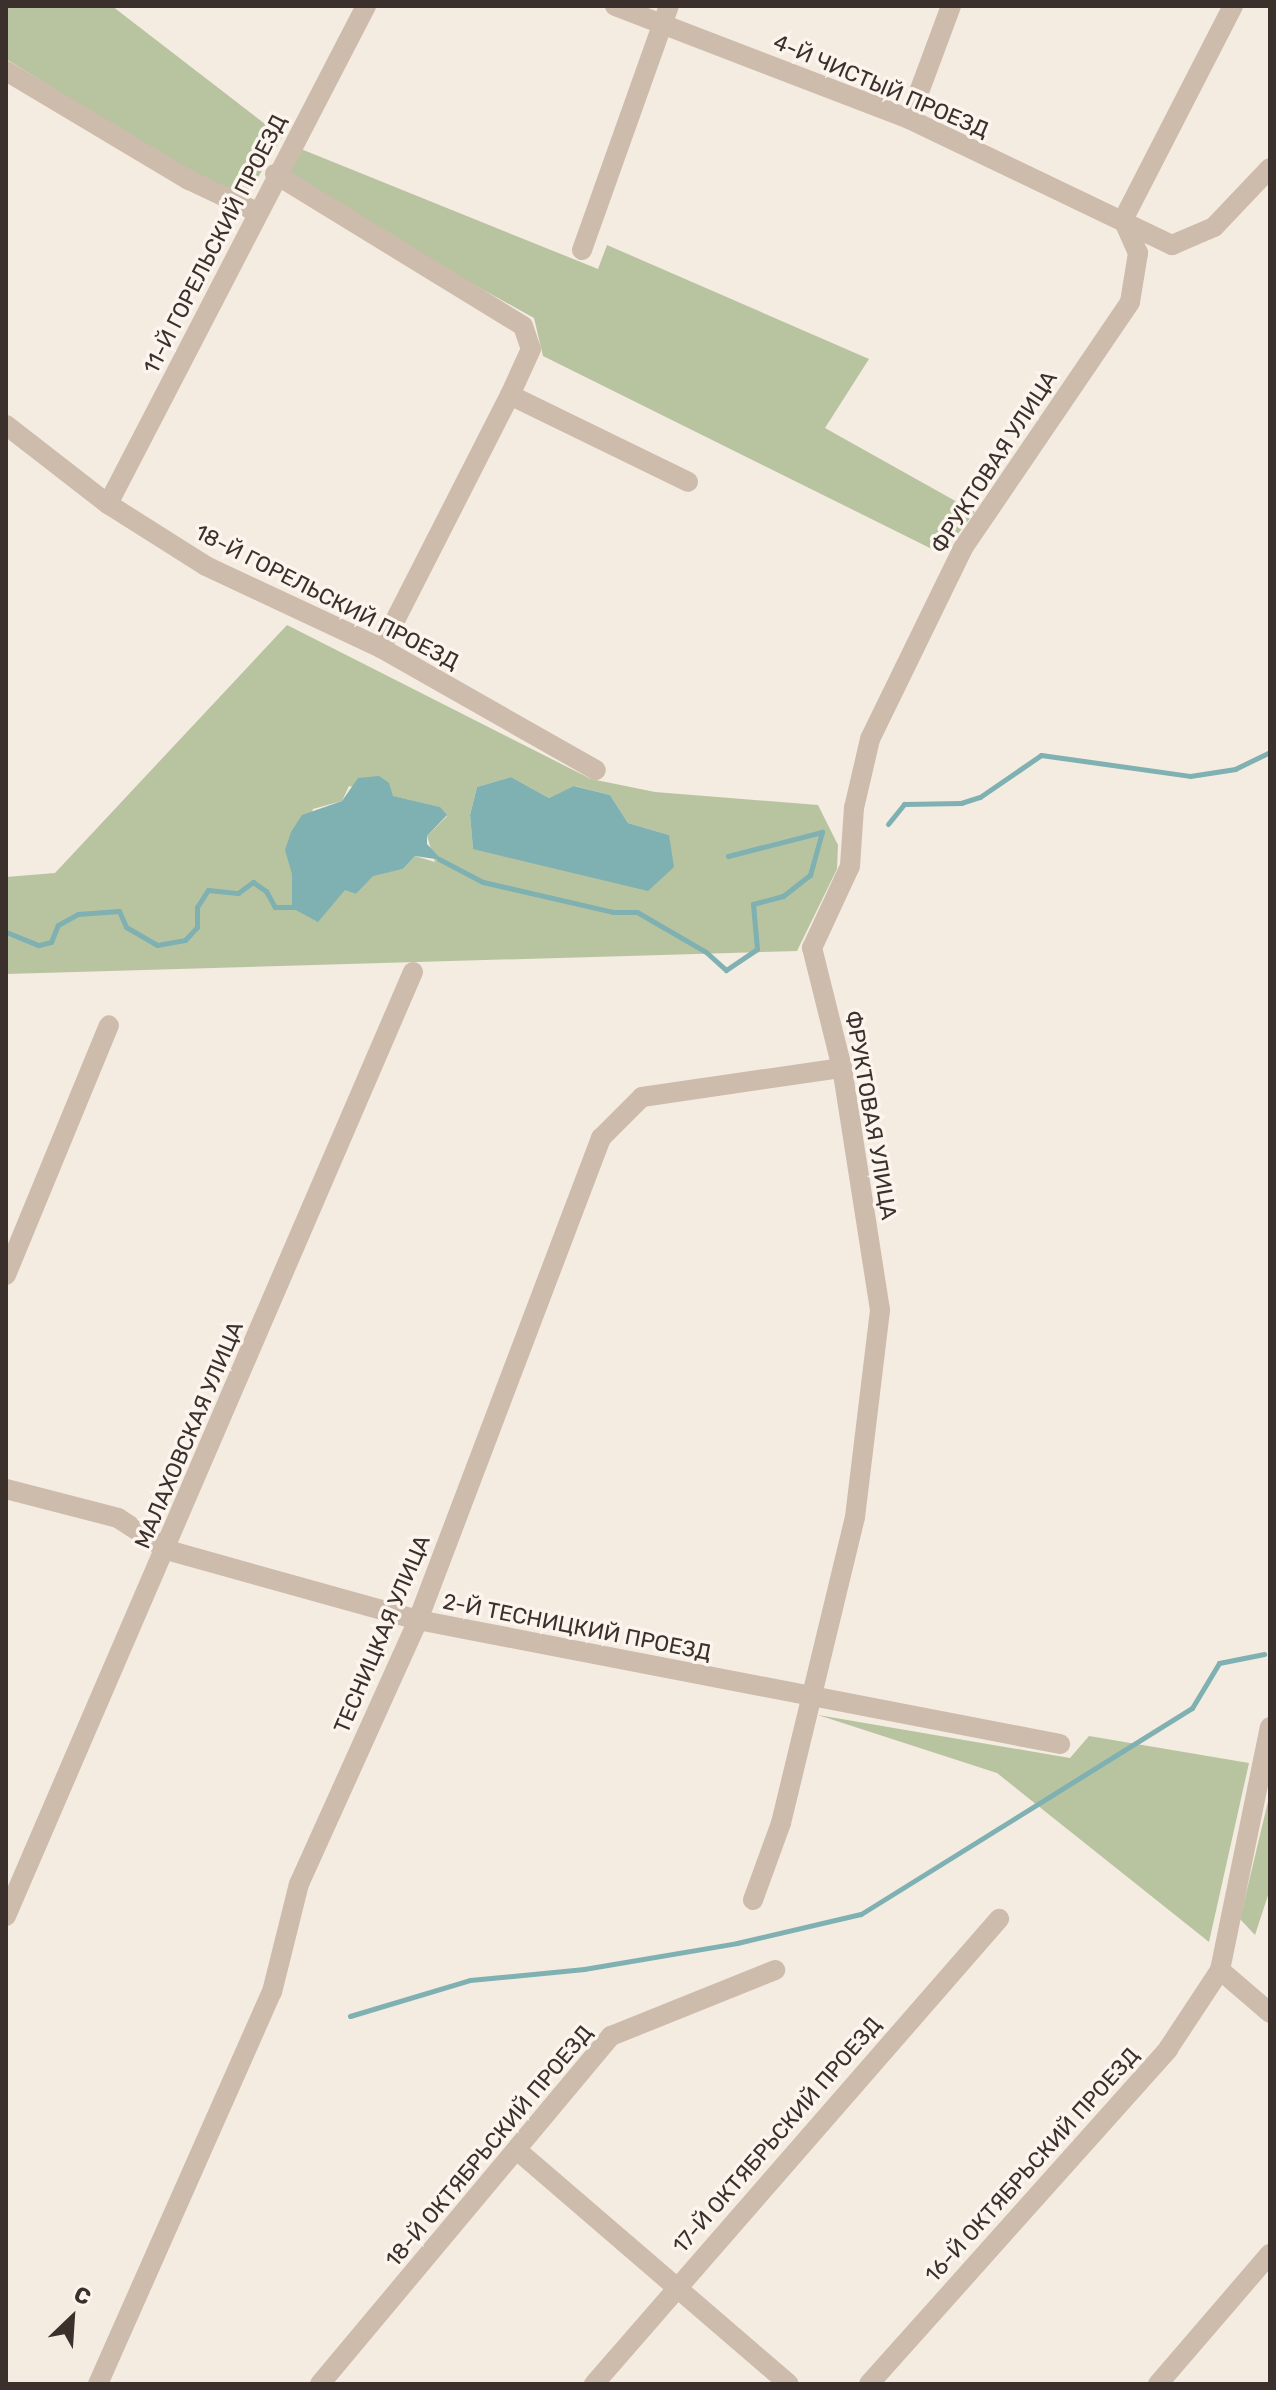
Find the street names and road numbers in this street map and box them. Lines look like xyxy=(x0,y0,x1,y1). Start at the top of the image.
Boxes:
street label: 4-Й ЧИСТЫЙ ПРОЕЗД xyxy=(769,29,993,143)
street label: 11-Й ГОРЕЛЬСКИЙ ПРОЕЗД xyxy=(138,110,292,378)
street label: ФРУКТОВАЯ УЛИЦА xyxy=(925,366,1063,558)
street label: 18-Й ГОРЕЛЬСКИЙ ПРОЕЗД xyxy=(191,519,463,675)
street label: ФРУКТОВАЯ УЛИЦА xyxy=(840,1008,902,1222)
street label: МАЛАХОВСКАЯ УЛИЦА xyxy=(129,1317,249,1553)
street label: ТЕСНИЦКАЯ УЛИЦА xyxy=(328,1531,436,1737)
street label: 2-Й ТЕСНИЦКИЙ ПРОЕЗД xyxy=(441,1588,713,1666)
street label: 17-Й ОКТЯБРЬСКИЙ ПРОЕЗД xyxy=(667,2012,887,2258)
street label: 18-Й ОКТЯБРЬСКИЙ ПРОЕЗД xyxy=(380,2020,598,2272)
street label: 16-Й ОКТЯБРЬСКИЙ ПРОЕЗД xyxy=(920,2042,1144,2288)

